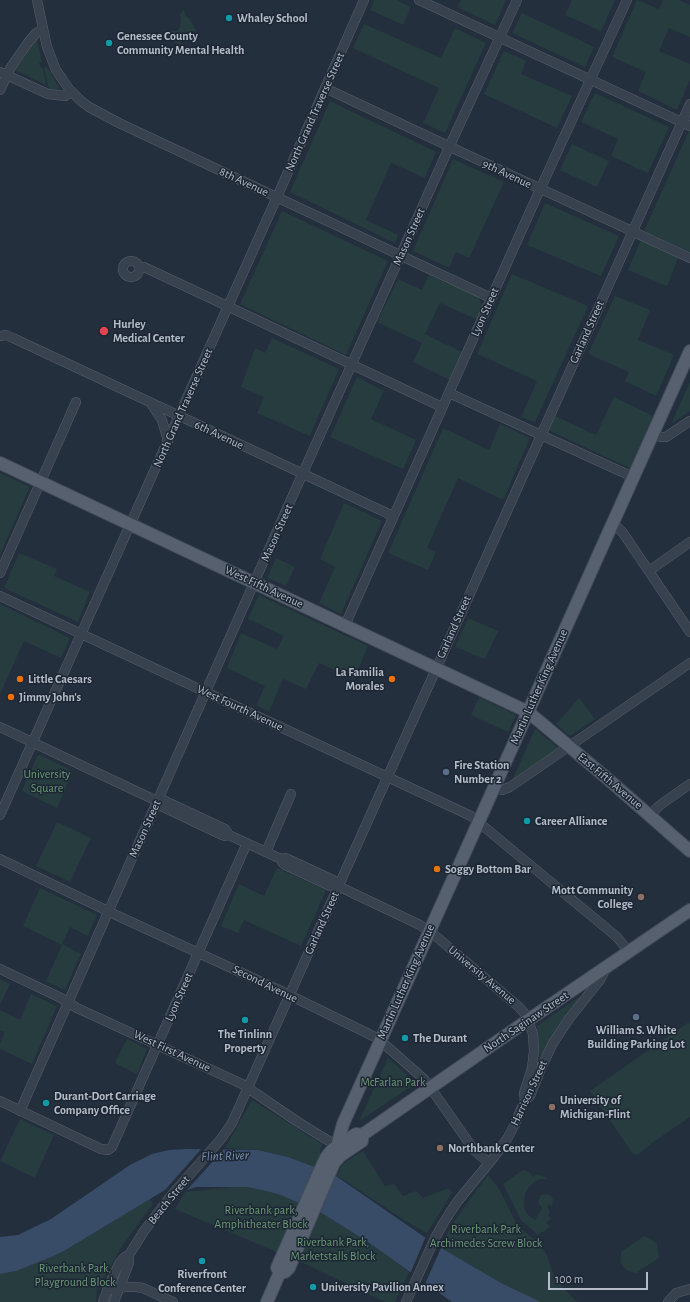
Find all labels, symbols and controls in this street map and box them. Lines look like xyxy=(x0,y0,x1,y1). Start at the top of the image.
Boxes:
place label: Whaley School xyxy=(237,11,308,25)
marker: Whaley School xyxy=(224,13,234,23)
place label: Genessee County Community Mental Health xyxy=(117,29,244,57)
marker: Genessee County Community Mental Health xyxy=(104,38,114,48)
street label: North Grand Traverse Street xyxy=(282,50,348,174)
street label: 9th Avenue xyxy=(480,156,534,192)
street label: 8th Avenue xyxy=(217,164,271,200)
street label: Mason Street xyxy=(390,206,428,268)
street label: Lyon Street xyxy=(468,285,502,339)
street label: Garland Street xyxy=(567,298,607,366)
place label: Hurley Medical Center xyxy=(113,317,185,345)
marker: Hurley Medical Center xyxy=(98,325,110,337)
street label: North Grand Traverse Street xyxy=(150,346,216,470)
street label: 6th Avenue xyxy=(192,417,246,453)
street label: Mason Street xyxy=(258,502,296,564)
street label: West Fifth Avenue xyxy=(223,563,305,611)
street label: Garland Street xyxy=(434,593,474,661)
street label: Martin Luther King Avenue xyxy=(507,627,571,747)
place label: La Familia Morales xyxy=(335,665,384,693)
place label: Little Caesars xyxy=(28,672,92,686)
marker: Little Caesars xyxy=(15,674,25,684)
marker: La Familia Morales xyxy=(387,674,397,684)
street label: West Fourth Avenue xyxy=(195,682,285,734)
place label: Jimmy John's xyxy=(19,690,81,704)
marker: Jimmy John's xyxy=(6,692,16,702)
street label: East Fifth Avenue xyxy=(575,750,645,812)
place label: Fire Station Number 2 xyxy=(454,758,509,786)
park label: University Square xyxy=(24,767,70,795)
marker: Fire Station Number 2 xyxy=(441,767,451,777)
street label: Mason Street xyxy=(126,798,164,860)
place label: Career Alliance xyxy=(535,814,607,828)
marker: Career Alliance xyxy=(522,816,532,826)
place label: Soggy Bottom Bar xyxy=(445,862,531,876)
marker: Soggy Bottom Bar xyxy=(432,864,442,874)
place label: Mott Community College xyxy=(552,883,633,911)
street label: Garland Street xyxy=(302,889,342,957)
marker: Mott Community College xyxy=(636,892,646,902)
street label: Martin Luther King Avenue xyxy=(374,922,438,1042)
street label: University Avenue xyxy=(445,943,519,1007)
street label: Second Avenue xyxy=(230,962,300,1006)
street label: Lyon Street xyxy=(162,970,196,1024)
street label: North Saginaw Street xyxy=(481,988,571,1056)
marker: William S. White Building Parking Lot xyxy=(631,1012,641,1022)
marker: The Tinlinn Property xyxy=(240,1015,250,1025)
place label: William S. White Building Parking Lot xyxy=(587,1023,685,1051)
street label: West First Avenue xyxy=(131,1027,213,1075)
place label: The Tinlinn Property xyxy=(218,1027,272,1055)
place label: The Durant xyxy=(413,1031,467,1045)
marker: The Durant xyxy=(400,1033,410,1043)
street label: Harrison Street xyxy=(508,1058,550,1128)
park label: McFarlan Park xyxy=(361,1075,425,1089)
place label: Durant-Dort Carriage Company Office xyxy=(54,1089,156,1117)
place label: University of Michigan-Flint xyxy=(560,1093,630,1121)
marker: Durant-Dort Carriage Company Office xyxy=(41,1098,51,1108)
marker: University of Michigan-Flint xyxy=(547,1102,557,1112)
place label: Northbank Center xyxy=(448,1141,535,1155)
marker: Northbank Center xyxy=(435,1143,445,1153)
water label: Flint River xyxy=(201,1147,249,1165)
street label: Beach Street xyxy=(145,1173,193,1227)
park label: Riverbank park, Amphitheater Block xyxy=(214,1203,308,1231)
park label: Riverbank Park Archimedes Screw Block xyxy=(430,1222,542,1250)
park label: Riverbank Park, Marketstalls Block xyxy=(291,1235,375,1263)
marker: Riverfront Conference Center xyxy=(197,1256,207,1266)
park label: Riverbank Park, Playground Block xyxy=(35,1261,115,1289)
scale bar xyxy=(550,1264,650,1290)
place label: Riverfront Conference Center xyxy=(158,1267,246,1295)
text: 100 m xyxy=(555,1273,583,1285)
place label: University Pavilion Annex xyxy=(321,1280,444,1294)
marker: University Pavilion Annex xyxy=(308,1282,318,1292)

